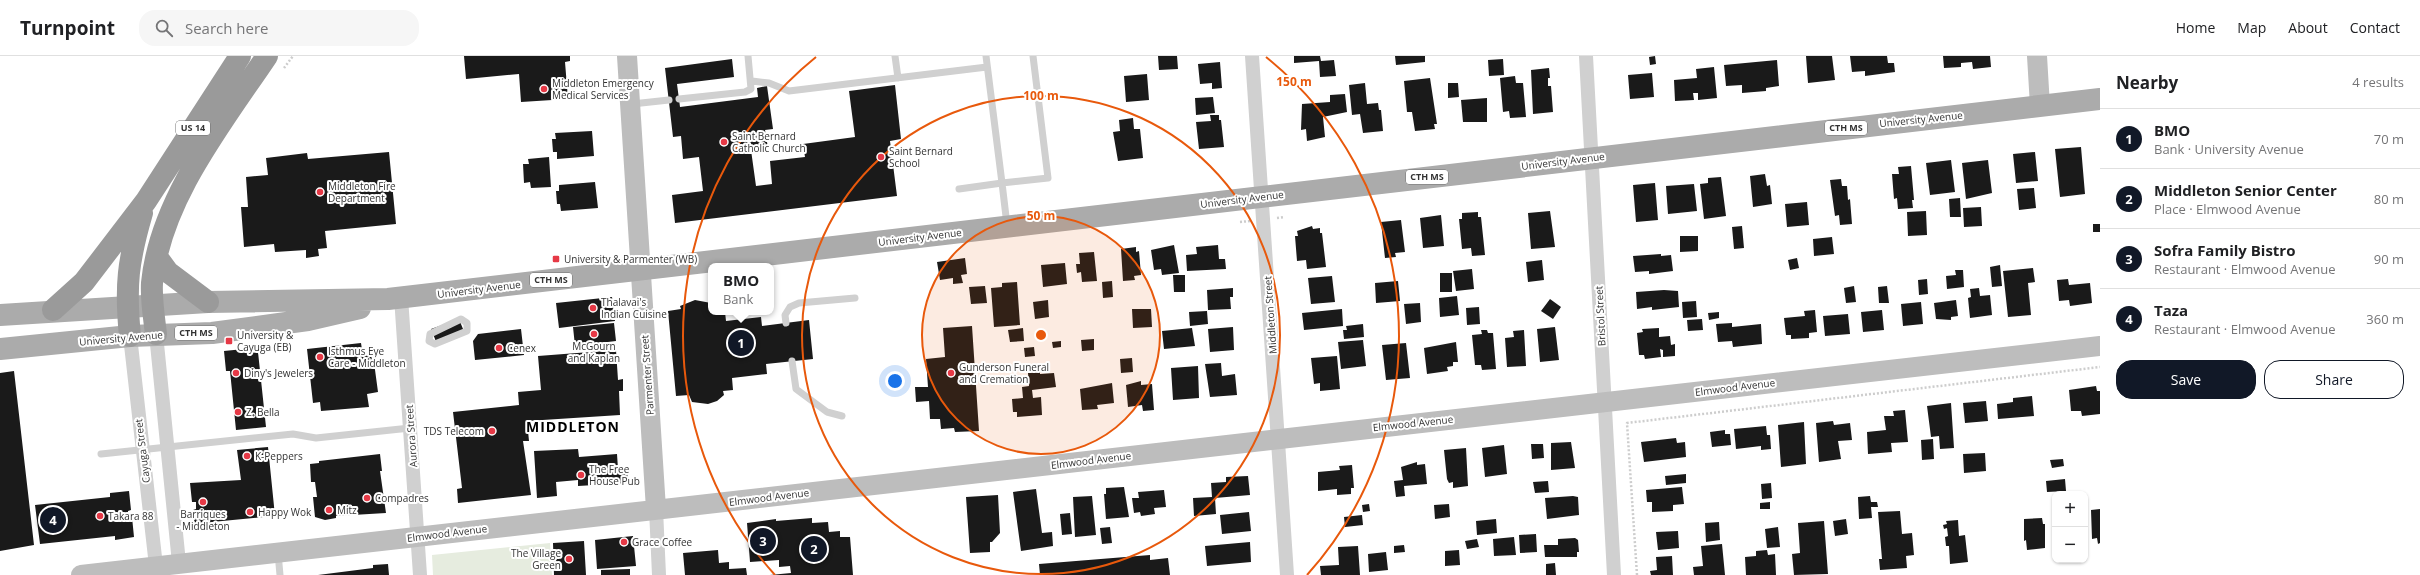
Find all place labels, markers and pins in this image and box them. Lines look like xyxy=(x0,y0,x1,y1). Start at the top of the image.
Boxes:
place label: Middleton Emergency Medical Services xyxy=(552,76,655,102)
marker: Middleton Emergency Medical Services xyxy=(539,84,549,94)
place label: Saint Bernard Catholic Church xyxy=(732,129,806,155)
marker: Saint Bernard Catholic Church xyxy=(719,137,729,147)
place label: Saint Bernard School xyxy=(889,144,953,170)
marker: Saint Bernard School xyxy=(876,152,886,162)
place label: Middleton Fire Department xyxy=(328,179,396,205)
marker: Middleton Fire Department xyxy=(315,187,325,197)
place label: University & Parmenter (WB) xyxy=(564,252,697,266)
marker: University & Parmenter (WB) xyxy=(551,254,561,264)
place label: Thalavai's Indian Cuisine xyxy=(601,295,667,321)
marker: Thalavai's Indian Cuisine xyxy=(588,303,598,313)
place label: University & Cayuga (EB) xyxy=(237,328,294,354)
pin: 1 xyxy=(728,328,754,358)
centre of rings xyxy=(1034,328,1048,342)
marker: McGourn and Kaplan xyxy=(589,329,599,339)
marker: University & Cayuga (EB) xyxy=(224,336,234,346)
place label: McGourn and Kaplan xyxy=(568,339,620,365)
place label: Cenex xyxy=(507,341,537,355)
marker: Cenex xyxy=(494,343,504,353)
place label: Isthmus Eye Care - Middleton xyxy=(328,344,406,370)
marker: Isthmus Eye Care - Middleton xyxy=(315,352,325,362)
place label: Gunderson Funeral and Cremation xyxy=(959,360,1049,386)
place label: Diny's Jewelers xyxy=(244,366,313,380)
marker: Diny's Jewelers xyxy=(231,368,241,378)
marker: Gunderson Funeral and Cremation xyxy=(946,368,956,378)
place label: Z. Bella xyxy=(246,405,280,419)
marker: Z. Bella xyxy=(233,407,243,417)
place label: TDS Telecom xyxy=(424,424,484,438)
marker: TDS Telecom xyxy=(487,426,497,436)
place label: K-Peppers xyxy=(255,449,303,463)
marker: K-Peppers xyxy=(242,451,252,461)
place label: The Free House Pub xyxy=(589,462,640,488)
marker: The Free House Pub xyxy=(576,470,586,480)
place label: Compadres xyxy=(375,491,429,505)
marker: Compadres xyxy=(362,493,372,503)
marker: Barriques - Middleton xyxy=(198,497,208,507)
place label: Mitz xyxy=(337,503,357,517)
pin: 4 xyxy=(40,505,66,535)
place label: Happy Wok xyxy=(258,505,312,519)
marker: Mitz xyxy=(324,505,334,515)
place label: Barriques - Middleton xyxy=(176,507,230,533)
marker: Happy Wok xyxy=(245,507,255,517)
place label: Takara 88 xyxy=(108,509,154,523)
marker: Takara 88 xyxy=(95,511,105,521)
pin: 3 xyxy=(750,526,776,556)
pin: 2 xyxy=(801,534,827,564)
place label: Grace Coffee xyxy=(632,535,693,549)
marker: Grace Coffee xyxy=(619,537,629,547)
place label: The Village Green xyxy=(511,546,561,572)
marker: The Village Green xyxy=(564,554,574,564)

